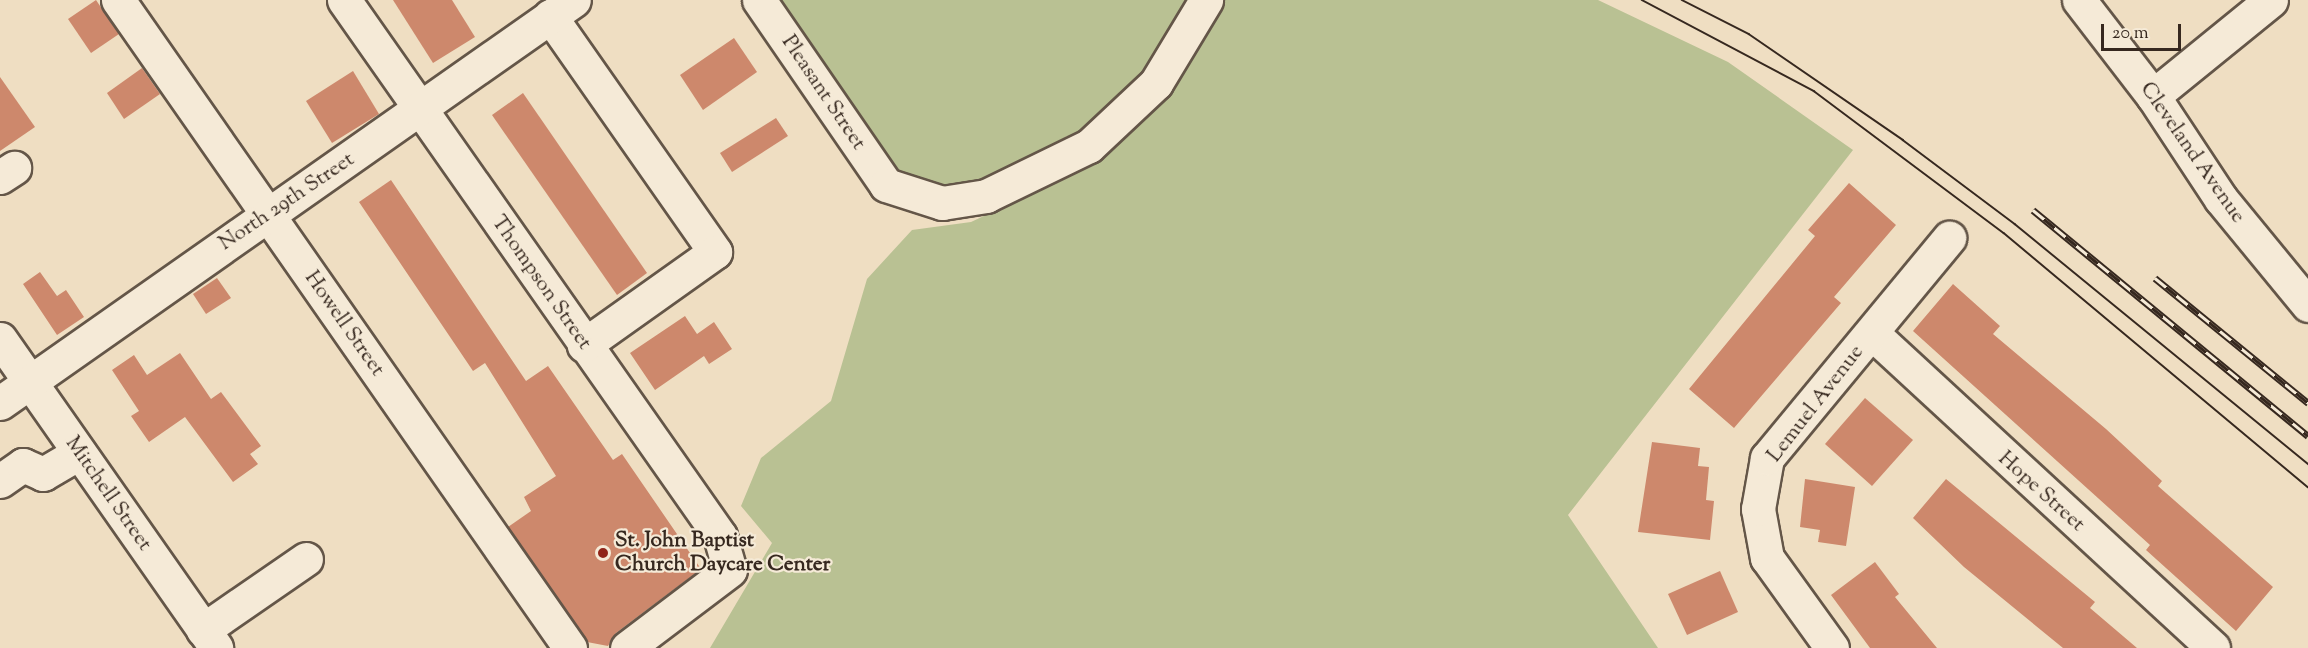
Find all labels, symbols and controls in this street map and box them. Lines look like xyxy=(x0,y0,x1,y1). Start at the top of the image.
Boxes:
scale bar xyxy=(2104,12,2184,50)
text: 20 m xyxy=(2112,21,2149,47)
street label: Pleasant Street xyxy=(775,31,871,155)
street label: Cleveland Avenue xyxy=(2134,78,2250,228)
street label: North 29th Street xyxy=(214,147,360,257)
street label: Thompson Street xyxy=(485,211,597,355)
street label: Howell Street xyxy=(298,267,390,381)
street label: Lemuel Avenue xyxy=(1762,340,1870,468)
street label: Mitchell Street xyxy=(59,432,157,556)
street label: Hope Street xyxy=(1992,446,2090,538)
place label: St. John Baptist Church Daycare Center xyxy=(615,528,830,578)
marker: St. John Baptist Church Daycare Center xyxy=(596,546,610,560)

